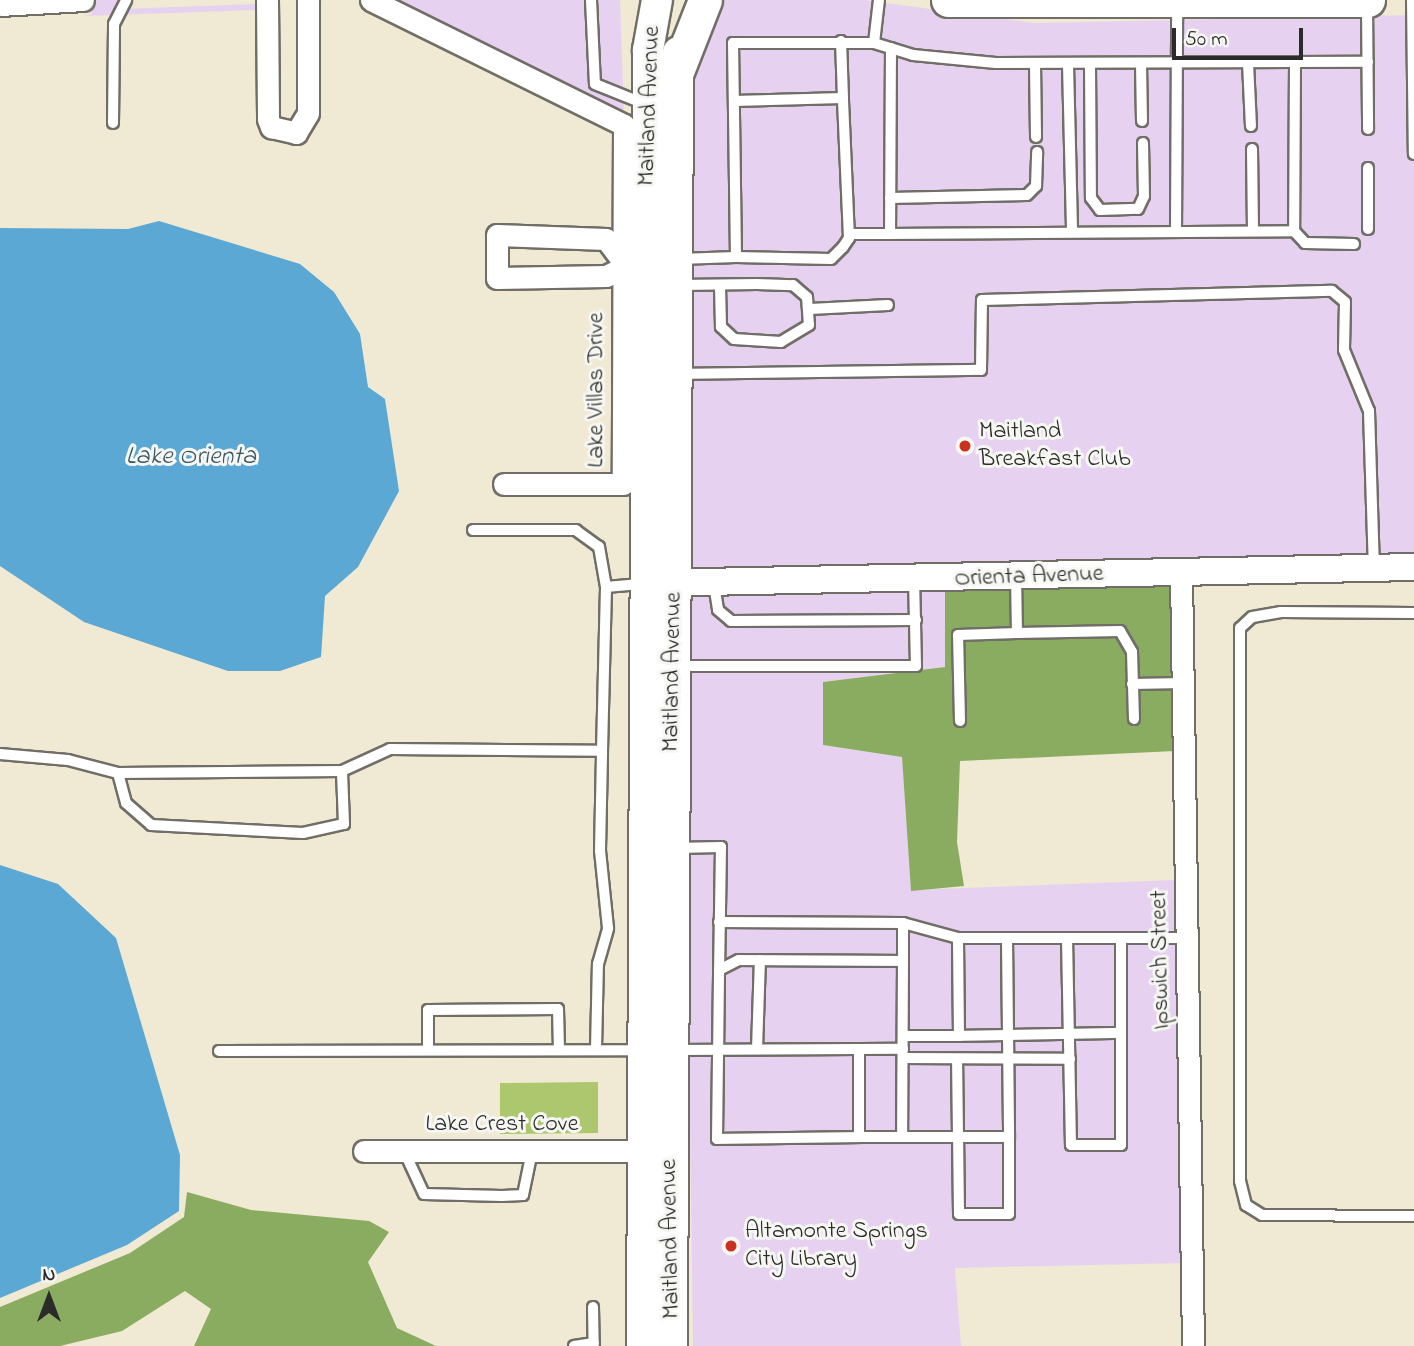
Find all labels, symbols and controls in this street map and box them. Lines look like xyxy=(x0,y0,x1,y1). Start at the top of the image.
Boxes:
scale bar xyxy=(1176,14,1307,58)
text: 50 m xyxy=(1185,25,1228,55)
street label: Maitland Avenue xyxy=(633,26,667,186)
street label: Lake Villas Drive xyxy=(583,312,611,468)
place label: Maitland Breakfast Club xyxy=(979,418,1131,474)
marker: Maitland Breakfast Club xyxy=(957,438,973,454)
water label: Lake Orienta xyxy=(126,442,256,474)
street label: Orienta Avenue xyxy=(954,560,1104,594)
street label: Maitland Avenue xyxy=(657,592,689,752)
street label: Ipswich Street xyxy=(1145,890,1177,1030)
street label: Lake Crest Cove xyxy=(425,1111,579,1139)
street label: Maitland Avenue xyxy=(655,1159,687,1319)
place label: Altamonte Springs City Library xyxy=(745,1218,928,1274)
marker: Altamonte Springs City Library xyxy=(723,1238,739,1254)
north arrow xyxy=(14,1262,84,1332)
text: N xyxy=(43,1262,55,1289)

